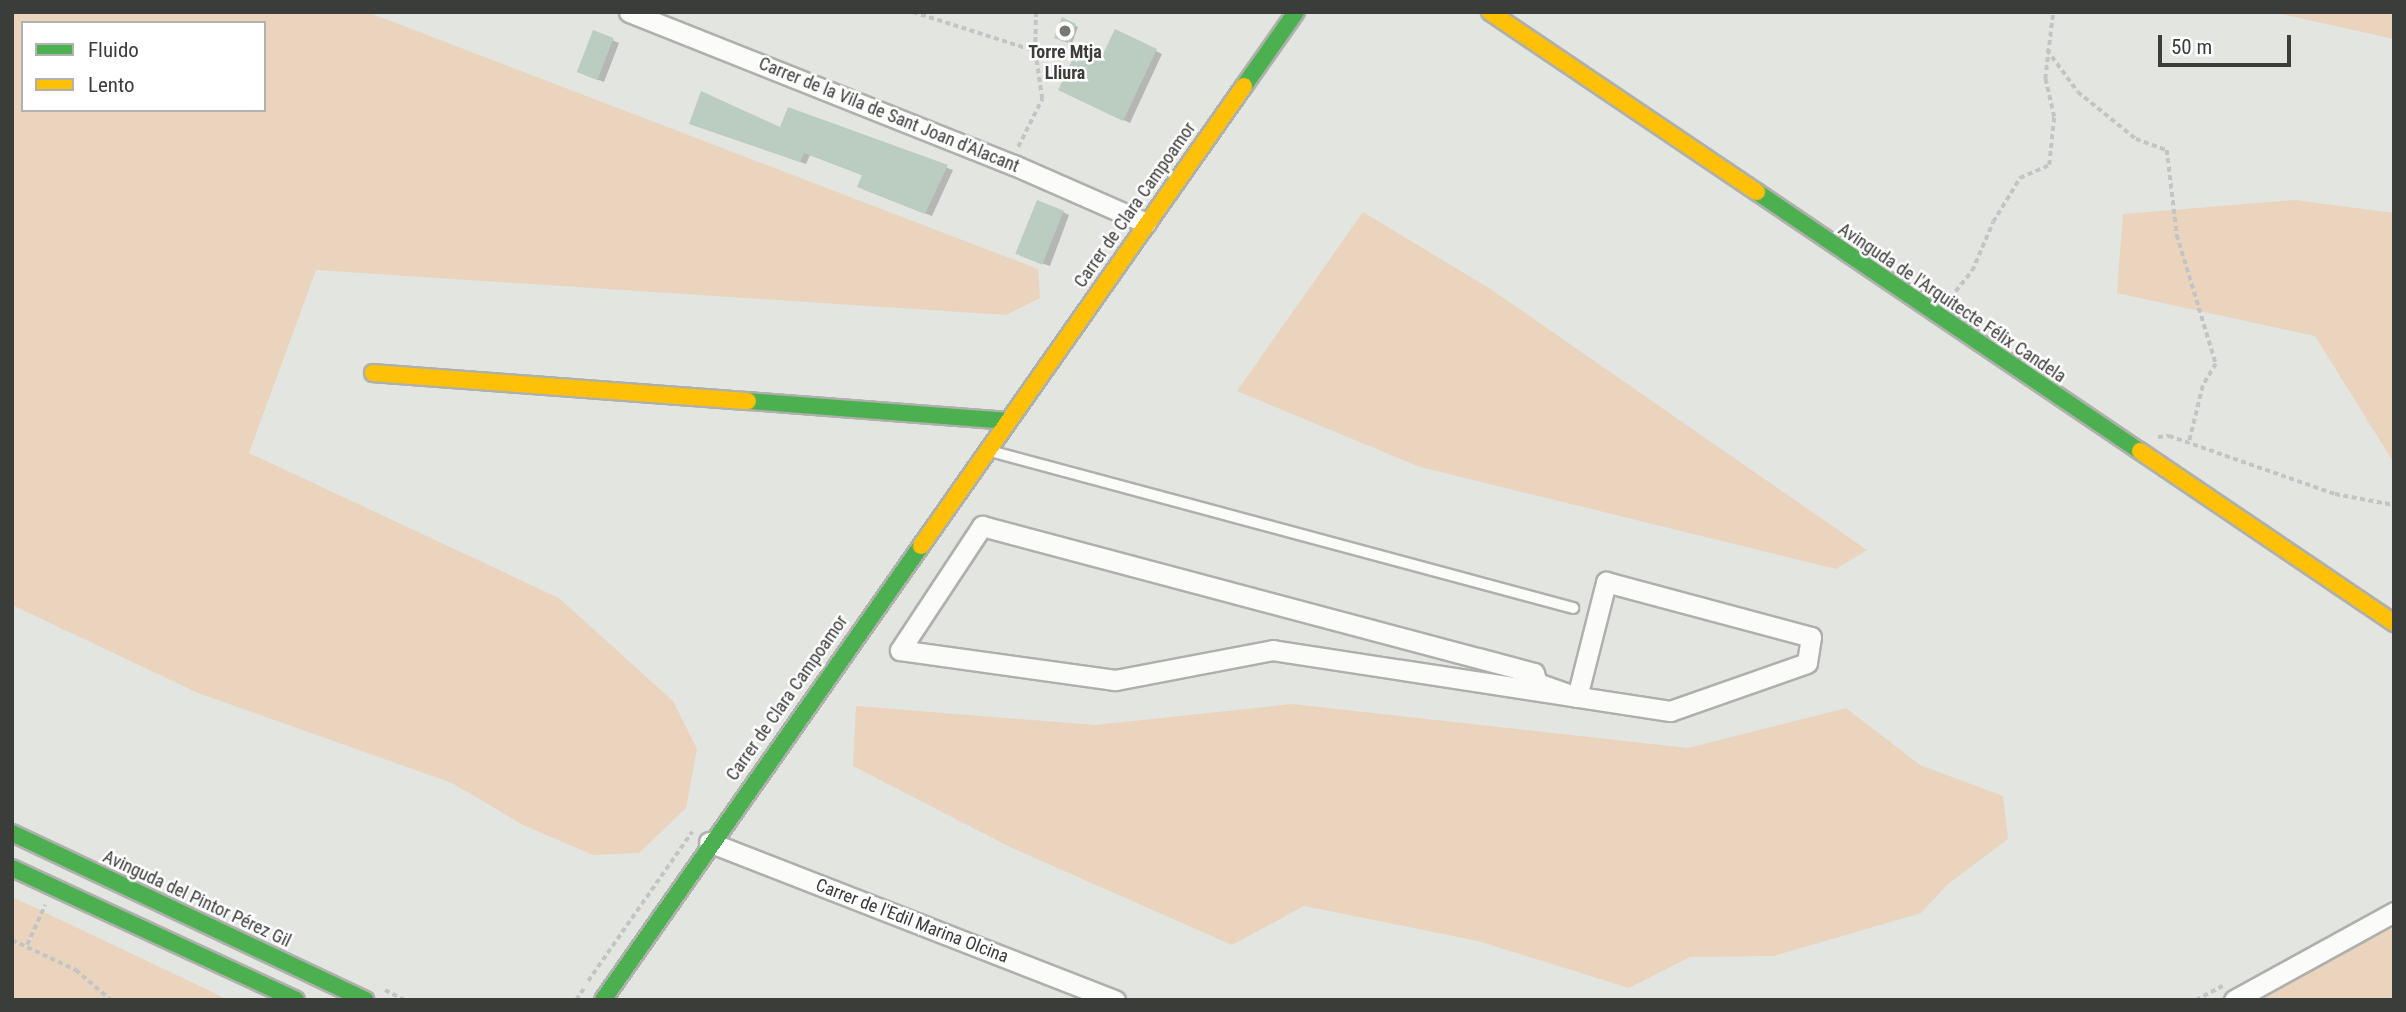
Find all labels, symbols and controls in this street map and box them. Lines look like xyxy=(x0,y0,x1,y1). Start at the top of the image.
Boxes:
legend xyxy=(21,21,266,112)
scale bar xyxy=(2161,21,2294,65)
marker: Torre Mtja Lliura xyxy=(1057,23,1073,39)
text: 50 m xyxy=(2171,35,2212,59)
text: Fluido xyxy=(88,38,139,62)
place label: Torre Mtja Lliura xyxy=(1028,42,1102,84)
street label: Carrer de la Vila de Sant Joan d'Alacant xyxy=(756,53,1022,177)
text: Lento xyxy=(88,73,135,97)
street label: Carrer de Clara Campoamor xyxy=(1070,118,1200,292)
street label: Avinguda de l'Arquitecte Félix Candela xyxy=(1834,219,2070,387)
street label: Carrer de Clara Campoamor xyxy=(722,611,852,785)
street label: Avinguda del Pintor Pérez Gil xyxy=(100,846,294,952)
street label: Carrer de l'Edil Marina Olcina xyxy=(813,874,1011,968)

